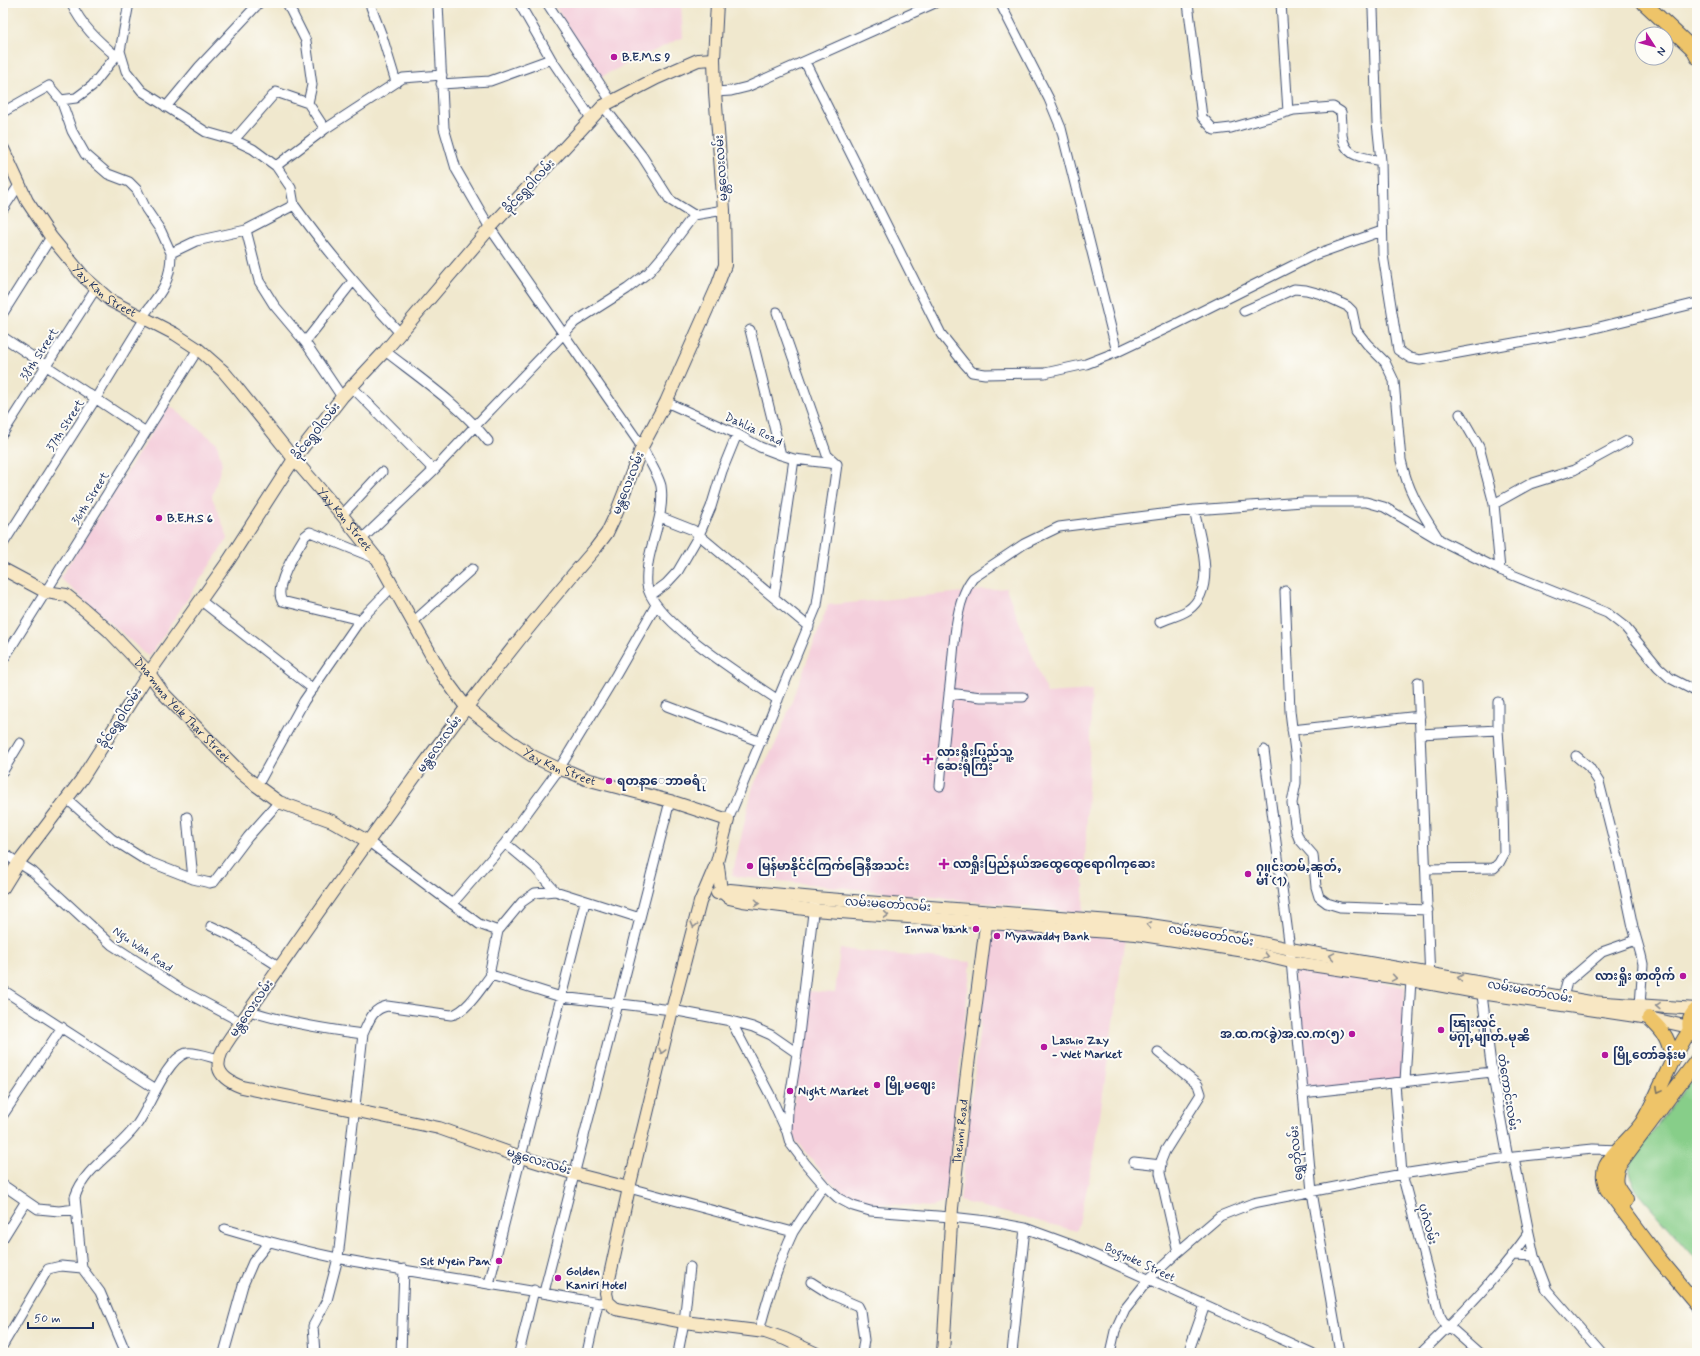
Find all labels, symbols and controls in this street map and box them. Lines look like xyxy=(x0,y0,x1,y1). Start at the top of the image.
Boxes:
north arrow xyxy=(1634,26,1674,66)
text: N xyxy=(1653,44,1669,58)
place label: B.E.M.S 9 xyxy=(622,50,671,66)
marker: B.E.M.S 9 xyxy=(609,52,619,62)
street label: မန္တလေးလမ်း xyxy=(710,134,733,202)
street label: ခိုင်ရွှေဝါလမ်း xyxy=(499,155,560,218)
street label: Yay Kan Street xyxy=(68,261,139,322)
street label: 38th Street xyxy=(17,325,63,384)
street label: 37th Street xyxy=(43,396,89,455)
street label: ခိုင်ရွှေဝါလမ်း xyxy=(288,398,345,464)
street label: Dahlia Road xyxy=(722,410,785,450)
street label: မန္တလေးလမ်း xyxy=(607,449,650,518)
street label: 36th Street xyxy=(68,469,113,528)
street label: Yay Kan Street xyxy=(313,485,375,555)
place label: B.E.H.S 6 xyxy=(167,511,213,527)
marker: B.E.H.S 6 xyxy=(154,513,164,523)
street label: Dhamma Yeik Thar Street xyxy=(130,655,234,767)
street label: ခိုင်ရွှေဝါလမ်း xyxy=(94,684,147,752)
street label: မန္တလေးလမ်း xyxy=(412,712,467,777)
place label: လားရှိုးပြည်သူ့ ဆေးရုံကြီး xyxy=(937,742,1014,777)
street label: Yay Kan Street xyxy=(519,745,598,790)
marker: လားရှိုးပြည်သူ့ ဆေးရုံကြီး xyxy=(922,753,934,765)
place label: ရတနာေဘာဓရံု xyxy=(617,774,707,792)
marker: ရတနာေဘာဓရံု xyxy=(604,776,614,786)
place label: လာရှိုးပြည်နယ်အထွေထွေရောဂါကုဆေး xyxy=(953,854,1155,875)
place label: မြန်မာနိုင်ငံကြက်ခြေနီအသင်း xyxy=(758,856,909,877)
place label: ႁူင်းတမ်ႇၼူတ်ႇ မၢႆ (1) xyxy=(1256,857,1342,890)
marker: လာရှိုးပြည်နယ်အထွေထွေရောဂါကုဆေး xyxy=(938,858,950,870)
marker: မြန်မာနိုင်ငံကြက်ခြေနီအသင်း xyxy=(745,861,755,871)
marker: ႁူင်းတမ်ႇၼူတ်ႇ မၢႆ (1) xyxy=(1243,869,1253,879)
street label: လမ်းမတော်လမ်း xyxy=(844,892,932,916)
one-way arrow xyxy=(754,898,760,907)
one-way arrow xyxy=(883,911,889,920)
street label: လမ်းမတော်လမ်း xyxy=(1167,919,1255,951)
one-way arrow xyxy=(1146,921,1152,930)
one-way arrow xyxy=(691,922,699,928)
place label: Innwa bank xyxy=(905,922,968,938)
street label: Ngu Wah Road xyxy=(109,923,176,977)
marker: Innwa bank xyxy=(971,924,981,934)
place label: Myawaddy Bank xyxy=(1005,929,1090,945)
marker: Myawaddy Bank xyxy=(992,931,1002,941)
one-way arrow xyxy=(1262,952,1269,960)
one-way arrow xyxy=(1329,953,1335,961)
place label: လားရှိုး စာတိုက် xyxy=(1595,966,1675,987)
marker: လားရှိုး စာတိုက် xyxy=(1678,971,1688,981)
one-way arrow xyxy=(1391,973,1397,982)
one-way arrow xyxy=(1457,974,1463,983)
street label: လမ်းမတော်လမ်း xyxy=(1486,975,1574,1007)
street label: မန္တလေးလမ်း xyxy=(225,976,278,1041)
one-way arrow xyxy=(1655,1002,1661,1010)
place label: ၽြႃးလူင် မႁႃႇမျၢတ်ႉမုၼိ xyxy=(1449,1013,1530,1048)
marker: ၽြႃးလူင် မႁႃႇမျၢတ်ႉမုၼိ xyxy=(1436,1025,1446,1035)
place label: အ.ထ.က(ခွဲ)အ.လ.က(၅) xyxy=(1220,1026,1345,1044)
marker: အ.ထ.က(ခွဲ)အ.လ.က(၅) xyxy=(1347,1029,1357,1039)
place label: Lashio Zay - Wet Market xyxy=(1052,1033,1123,1063)
marker: Lashio Zay - Wet Market xyxy=(1039,1042,1049,1052)
place label: မြို့တော်ခန်းမ xyxy=(1613,1045,1686,1065)
one-way arrow xyxy=(658,1047,667,1054)
marker: မြို့တော်ခန်းမ xyxy=(1600,1050,1610,1060)
street label: တံကောင်းလမ်း xyxy=(1493,1052,1523,1132)
place label: မြို့မဈေး xyxy=(885,1076,936,1095)
marker: မြို့မဈေး xyxy=(872,1080,882,1090)
place label: Night Market xyxy=(798,1084,869,1101)
one-way arrow xyxy=(1657,1085,1664,1093)
marker: Night Market xyxy=(785,1086,795,1096)
street label: Theinni Road xyxy=(950,1099,973,1165)
street label: ရွှေဘိုလမ်း xyxy=(1285,1125,1308,1181)
street label: မန္တလေးလမ်း xyxy=(504,1143,573,1180)
street label: ပုဂံလမ်း xyxy=(1413,1201,1442,1247)
street label: Bogyoke Street xyxy=(1101,1240,1178,1287)
place label: Sit Nyein Pan xyxy=(420,1254,492,1270)
marker: Sit Nyein Pan xyxy=(494,1256,504,1266)
place label: Golden Kaniri Hotel xyxy=(566,1264,627,1294)
marker: Golden Kaniri Hotel xyxy=(553,1273,563,1283)
scale bar xyxy=(28,1304,93,1330)
text: 50 m xyxy=(34,1311,61,1327)

